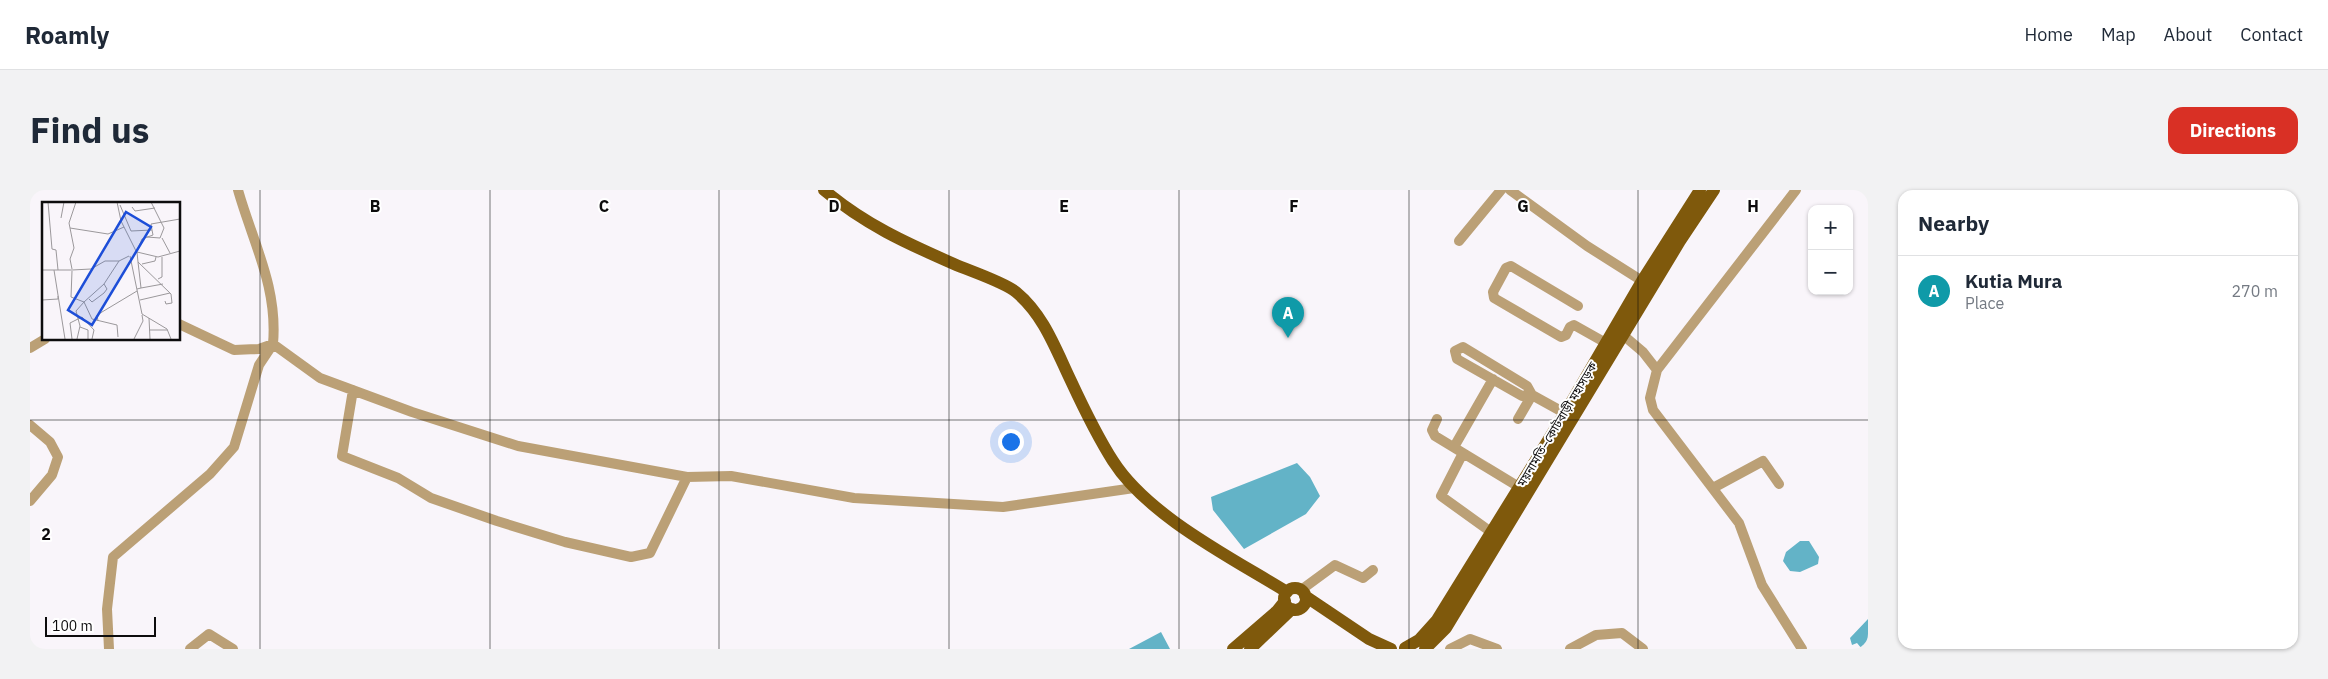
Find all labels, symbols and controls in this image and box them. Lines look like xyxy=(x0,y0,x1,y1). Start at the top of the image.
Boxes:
text: Roamly xyxy=(25,19,109,51)
text: Home xyxy=(2025,23,2073,46)
text: Map xyxy=(2101,23,2136,46)
text: About xyxy=(2164,23,2212,46)
text: Contact xyxy=(2240,23,2303,46)
text: Find us xyxy=(30,107,149,153)
button: Directions xyxy=(2168,107,2298,154)
text: B xyxy=(370,196,381,216)
text: C xyxy=(599,196,609,216)
text: D xyxy=(828,196,840,216)
text: E xyxy=(1059,196,1069,216)
text: F xyxy=(1289,196,1299,216)
text: G xyxy=(1517,196,1529,216)
text: H xyxy=(1747,196,1759,216)
inset map xyxy=(42,202,180,340)
map controls xyxy=(1808,205,1853,295)
button: + xyxy=(1808,205,1853,250)
text: Nearby xyxy=(1918,209,1989,237)
button: − xyxy=(1808,250,1853,295)
text: Kutia Mura xyxy=(1965,269,2062,293)
text: A xyxy=(1929,281,1939,301)
text: 270 m xyxy=(2231,281,2278,301)
text: Place xyxy=(1965,293,2004,313)
pin: A xyxy=(1272,297,1304,338)
street label: ময়নামতি–কোটবাড়ী মহাসড়ক xyxy=(1513,359,1600,490)
your location xyxy=(998,429,1024,455)
text: 2 xyxy=(41,524,51,544)
scale bar xyxy=(45,614,156,637)
text: 100 m xyxy=(52,617,93,635)

